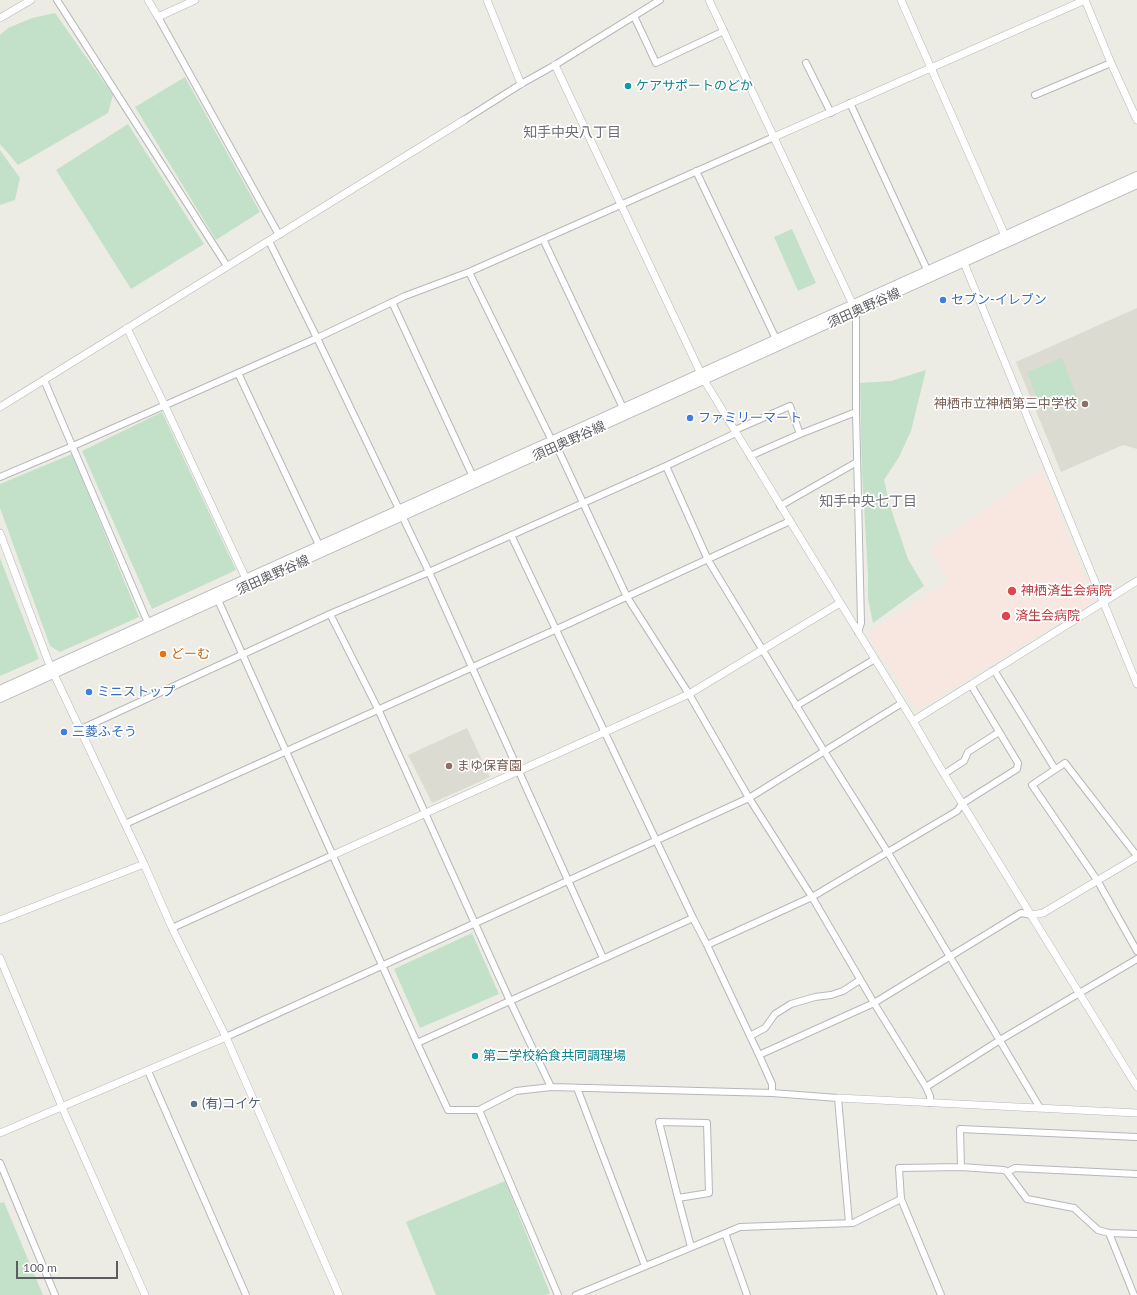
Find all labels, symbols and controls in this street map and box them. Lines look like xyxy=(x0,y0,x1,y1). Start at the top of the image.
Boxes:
place label: ケアサポートのどか xyxy=(636,78,753,94)
marker: ケアサポートのどか xyxy=(623,81,633,91)
district label: 知手中央八丁目 xyxy=(523,124,621,140)
street label: 須田奥野谷線 xyxy=(825,285,903,331)
place label: セブン-イレブン xyxy=(951,292,1047,308)
marker: セブン-イレブン xyxy=(938,295,948,305)
place label: 神栖市立神栖第三中学校 xyxy=(934,396,1077,412)
marker: 神栖市立神栖第三中学校 xyxy=(1080,399,1090,409)
place label: ファミリーマート xyxy=(698,410,802,426)
marker: ファミリーマート xyxy=(685,413,695,423)
street label: 須田奥野谷線 xyxy=(530,418,608,464)
district label: 知手中央七丁目 xyxy=(819,493,917,509)
street label: 須田奥野谷線 xyxy=(234,552,312,598)
place label: 神栖済生会病院 xyxy=(1021,583,1112,599)
marker: 神栖済生会病院 xyxy=(1006,585,1018,597)
place label: 済生会病院 xyxy=(1015,608,1080,624)
marker: 済生会病院 xyxy=(1000,610,1012,622)
place label: どーむ xyxy=(171,646,210,662)
marker: どーむ xyxy=(158,649,168,659)
place label: ミニストップ xyxy=(97,684,175,700)
marker: ミニストップ xyxy=(84,687,94,697)
place label: 三菱ふそう xyxy=(72,724,137,740)
marker: 三菱ふそう xyxy=(59,727,69,737)
place label: まゆ保育園 xyxy=(457,758,522,774)
marker: まゆ保育園 xyxy=(444,761,454,771)
place label: 第二学校給食共同調理場 xyxy=(483,1048,626,1064)
marker: 第二学校給食共同調理場 xyxy=(470,1051,480,1061)
place label: (有)コイケ xyxy=(202,1096,261,1112)
marker: (有)コイケ xyxy=(189,1099,199,1109)
scale bar xyxy=(18,1253,120,1279)
text: 100 m xyxy=(23,1260,57,1275)

